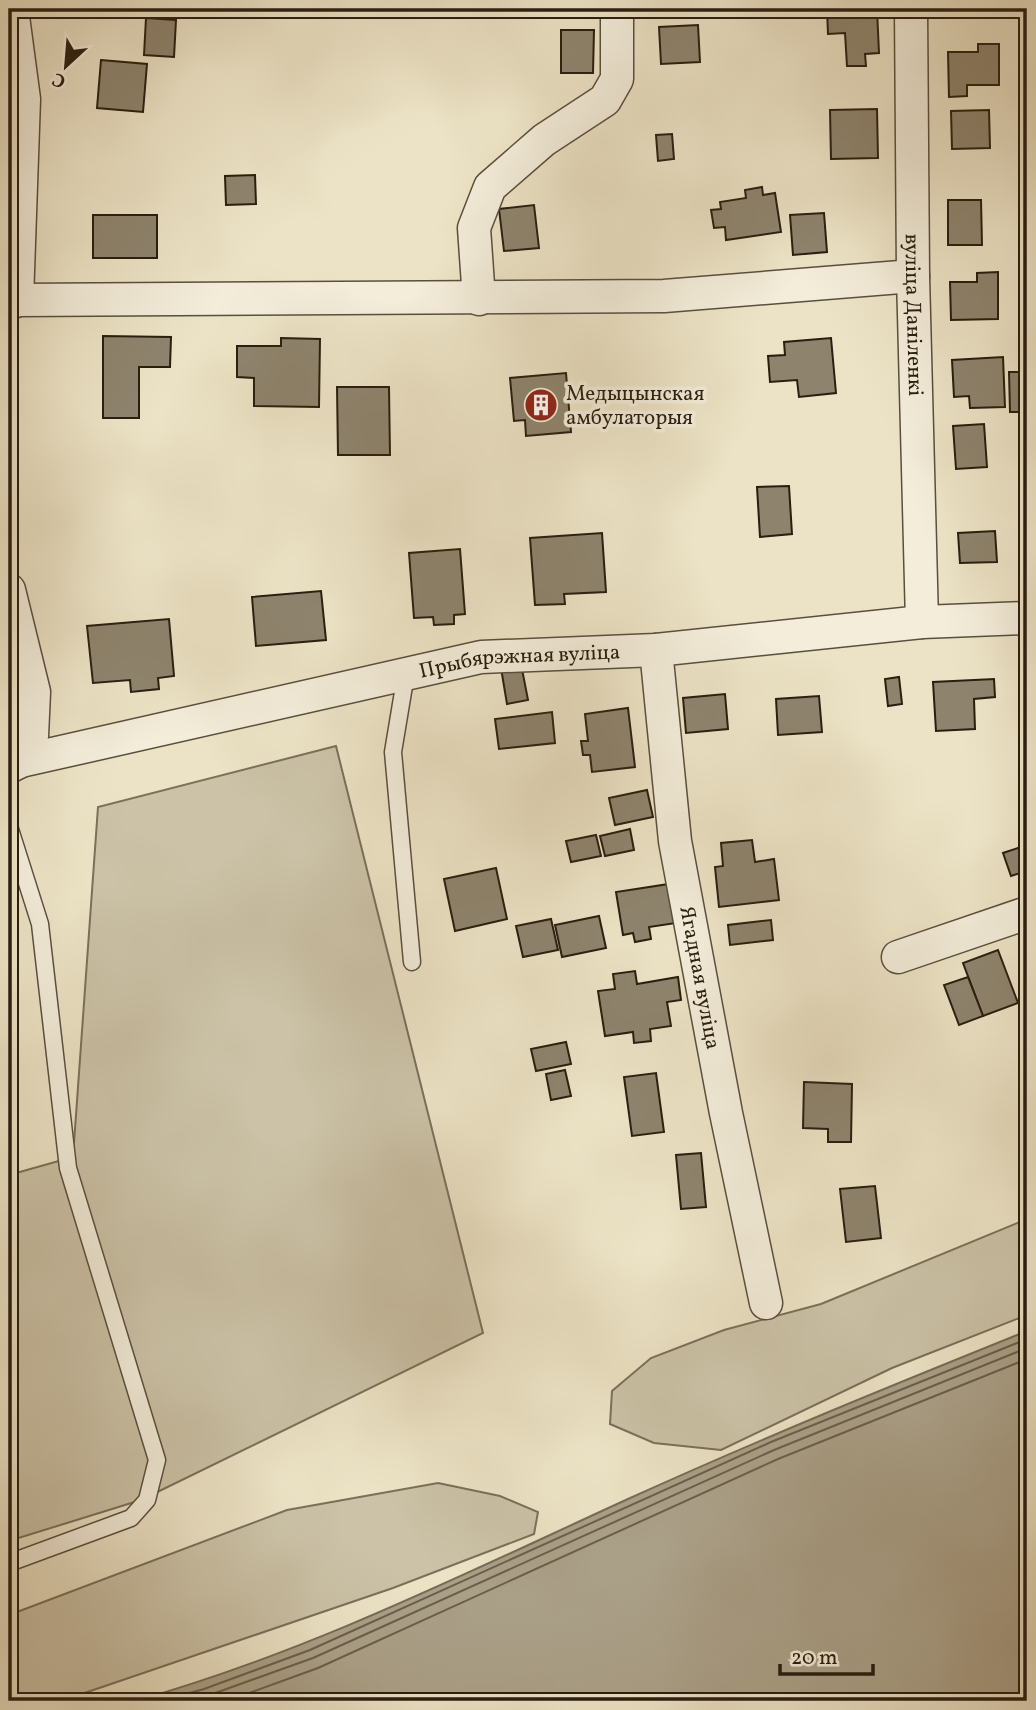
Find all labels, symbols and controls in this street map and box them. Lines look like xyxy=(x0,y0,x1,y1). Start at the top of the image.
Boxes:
north arrow xyxy=(32,32,102,102)
text: С xyxy=(48,65,71,94)
street label: вуліца Даніленкі xyxy=(897,234,929,397)
place label: Медыцынская амбулаторыя xyxy=(566,380,704,433)
building icon: Медыцынская амбулаторыя xyxy=(522,386,560,424)
street label: Прыбярэжная вуліца xyxy=(416,638,621,687)
street label: Ягадная вуліца xyxy=(672,904,727,1052)
scale bar xyxy=(780,1633,873,1677)
text: 20 m xyxy=(791,1644,837,1673)

